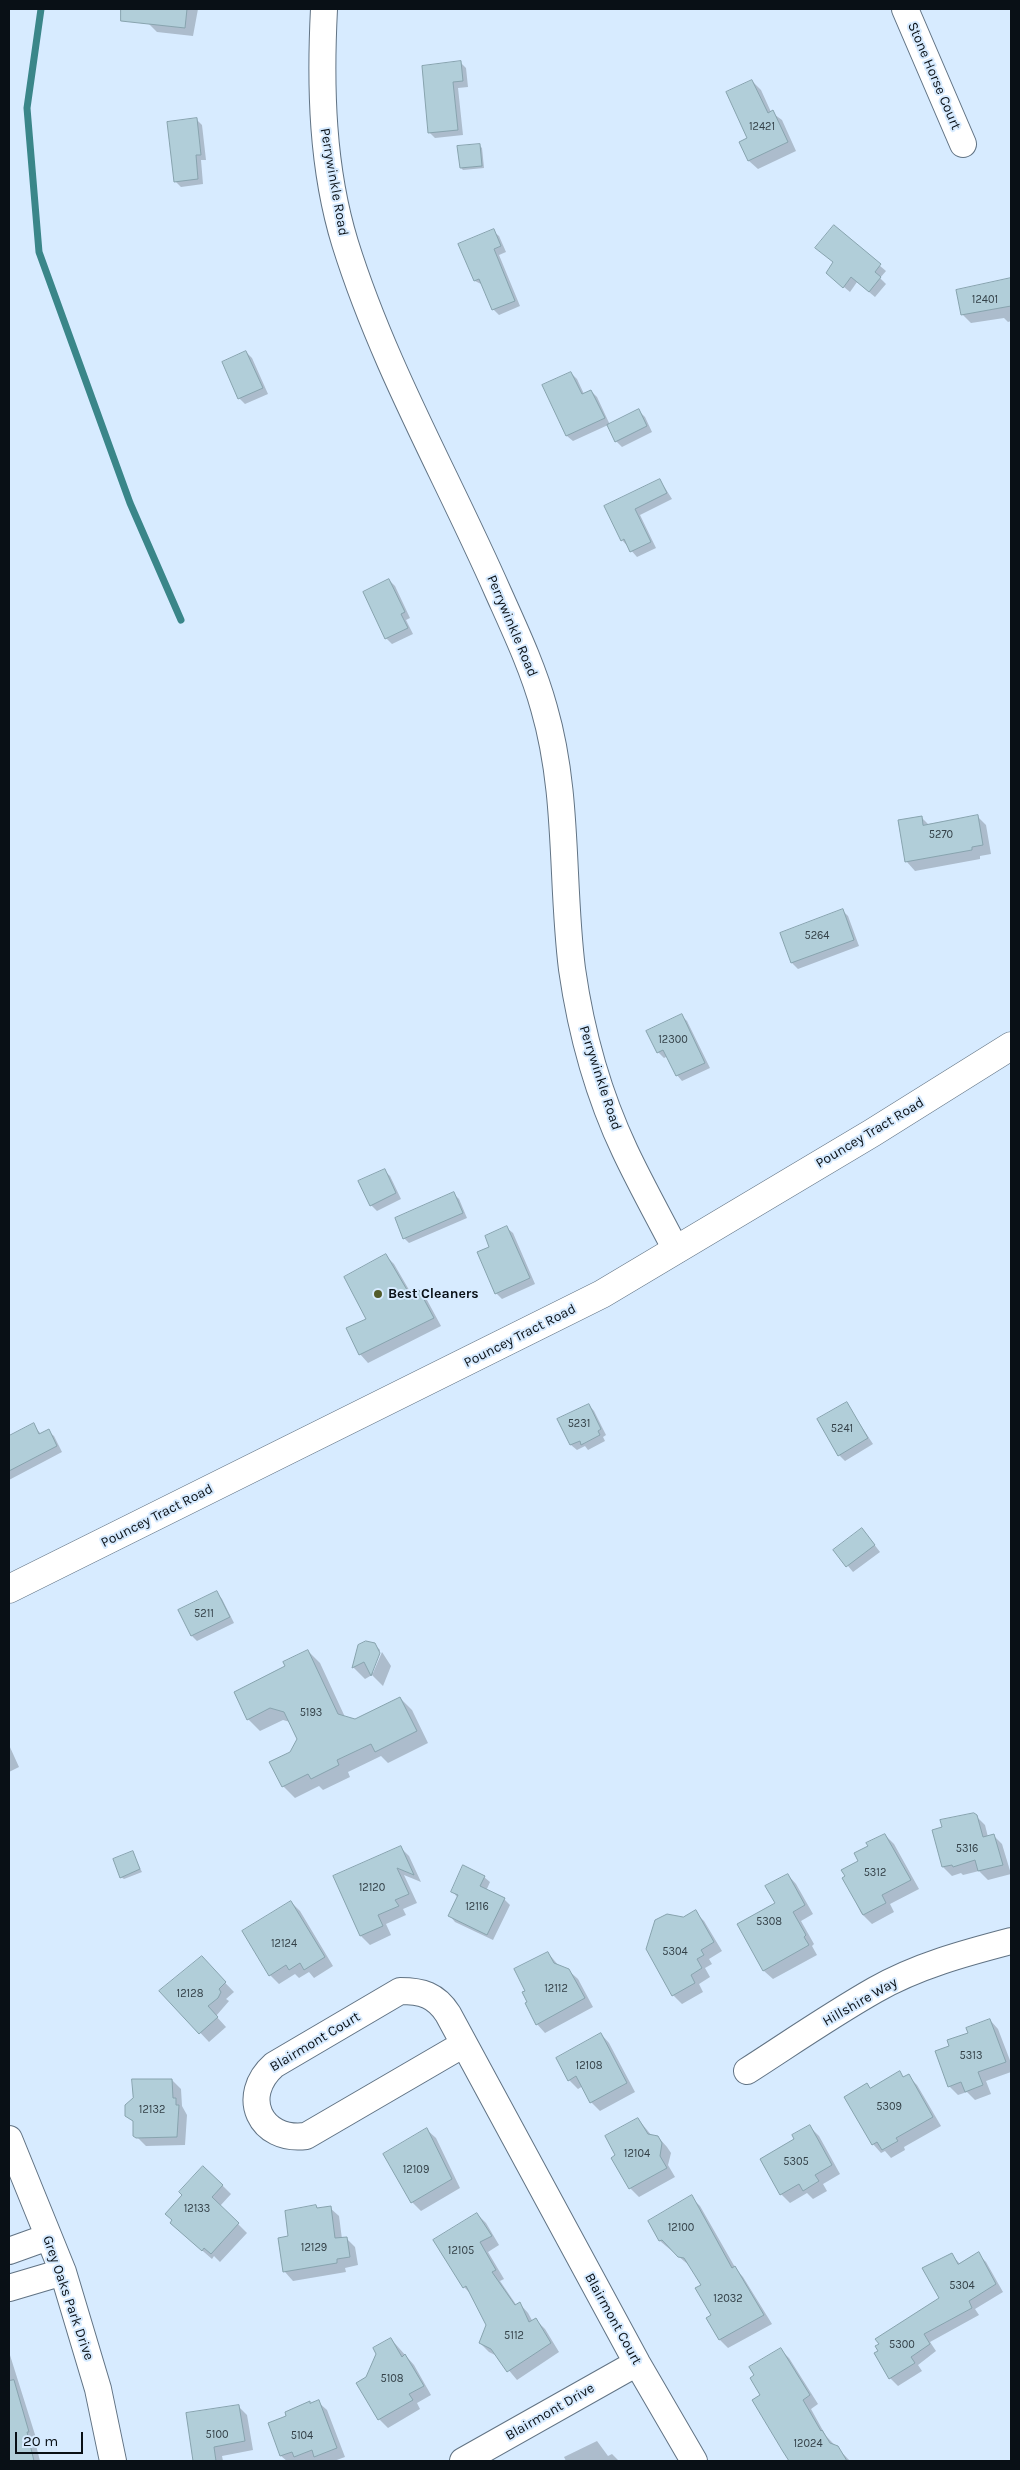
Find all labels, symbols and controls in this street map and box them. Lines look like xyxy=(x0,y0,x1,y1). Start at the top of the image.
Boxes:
street label: Stone Horse Court xyxy=(904,20,964,132)
house number: 12421 xyxy=(749,120,775,134)
street label: Perrywinkle Road xyxy=(316,127,352,237)
house number: 12401 xyxy=(972,293,998,307)
street label: Perrywinkle Road xyxy=(483,573,541,679)
house number: 5270 xyxy=(929,828,953,842)
house number: 5264 xyxy=(804,929,830,943)
street label: Perrywinkle Road xyxy=(575,1024,625,1132)
house number: 12300 xyxy=(658,1033,688,1047)
street label: Pouncey Tract Road xyxy=(813,1094,927,1172)
place label: Best Cleaners xyxy=(388,1286,479,1302)
marker: Best Cleaners xyxy=(372,1288,384,1300)
street label: Pouncey Tract Road xyxy=(461,1301,579,1371)
house number: 5231 xyxy=(568,1417,590,1431)
house number: 5241 xyxy=(831,1422,853,1436)
street label: Pouncey Tract Road xyxy=(98,1481,216,1551)
house number: 5211 xyxy=(194,1607,214,1621)
house number: 5193 xyxy=(300,1706,322,1720)
house number: 5316 xyxy=(956,1842,978,1856)
house number: 5312 xyxy=(864,1866,886,1880)
house number: 12120 xyxy=(359,1881,385,1895)
house number: 12116 xyxy=(465,1900,489,1914)
house number: 5308 xyxy=(756,1915,782,1929)
house number: 12124 xyxy=(271,1937,297,1951)
house number: 5304 xyxy=(662,1945,688,1959)
street label: Hillshire Way xyxy=(820,1974,900,2030)
house number: 12112 xyxy=(544,1982,568,1996)
house number: 12128 xyxy=(177,1987,203,2001)
street label: Blairmont Court xyxy=(267,2008,363,2076)
house number: 5313 xyxy=(960,2049,982,2063)
house number: 12108 xyxy=(576,2059,602,2073)
house number: 5309 xyxy=(876,2100,902,2114)
house number: 12132 xyxy=(139,2103,165,2117)
house number: 12104 xyxy=(624,2147,650,2161)
house number: 5305 xyxy=(783,2155,809,2169)
house number: 12109 xyxy=(403,2163,429,2177)
house number: 12133 xyxy=(184,2202,210,2216)
house number: 12100 xyxy=(668,2221,694,2235)
street label: Grey Oaks Park Drive xyxy=(39,2233,97,2363)
house number: 12129 xyxy=(301,2241,327,2255)
house number: 12105 xyxy=(448,2244,474,2258)
street label: Blairmont Court xyxy=(581,2270,645,2368)
house number: 5304 xyxy=(949,2279,975,2293)
house number: 12032 xyxy=(713,2292,743,2306)
house number: 5112 xyxy=(504,2329,524,2343)
house number: 5300 xyxy=(889,2338,915,2352)
house number: 5108 xyxy=(380,2372,404,2386)
street label: Blairmont Drive xyxy=(502,2380,598,2444)
scale bar xyxy=(18,2422,85,2454)
house number: 5100 xyxy=(206,2428,228,2442)
house number: 5104 xyxy=(291,2429,313,2443)
text: 20 m xyxy=(23,2432,58,2450)
house number: 12024 xyxy=(793,2437,823,2451)

